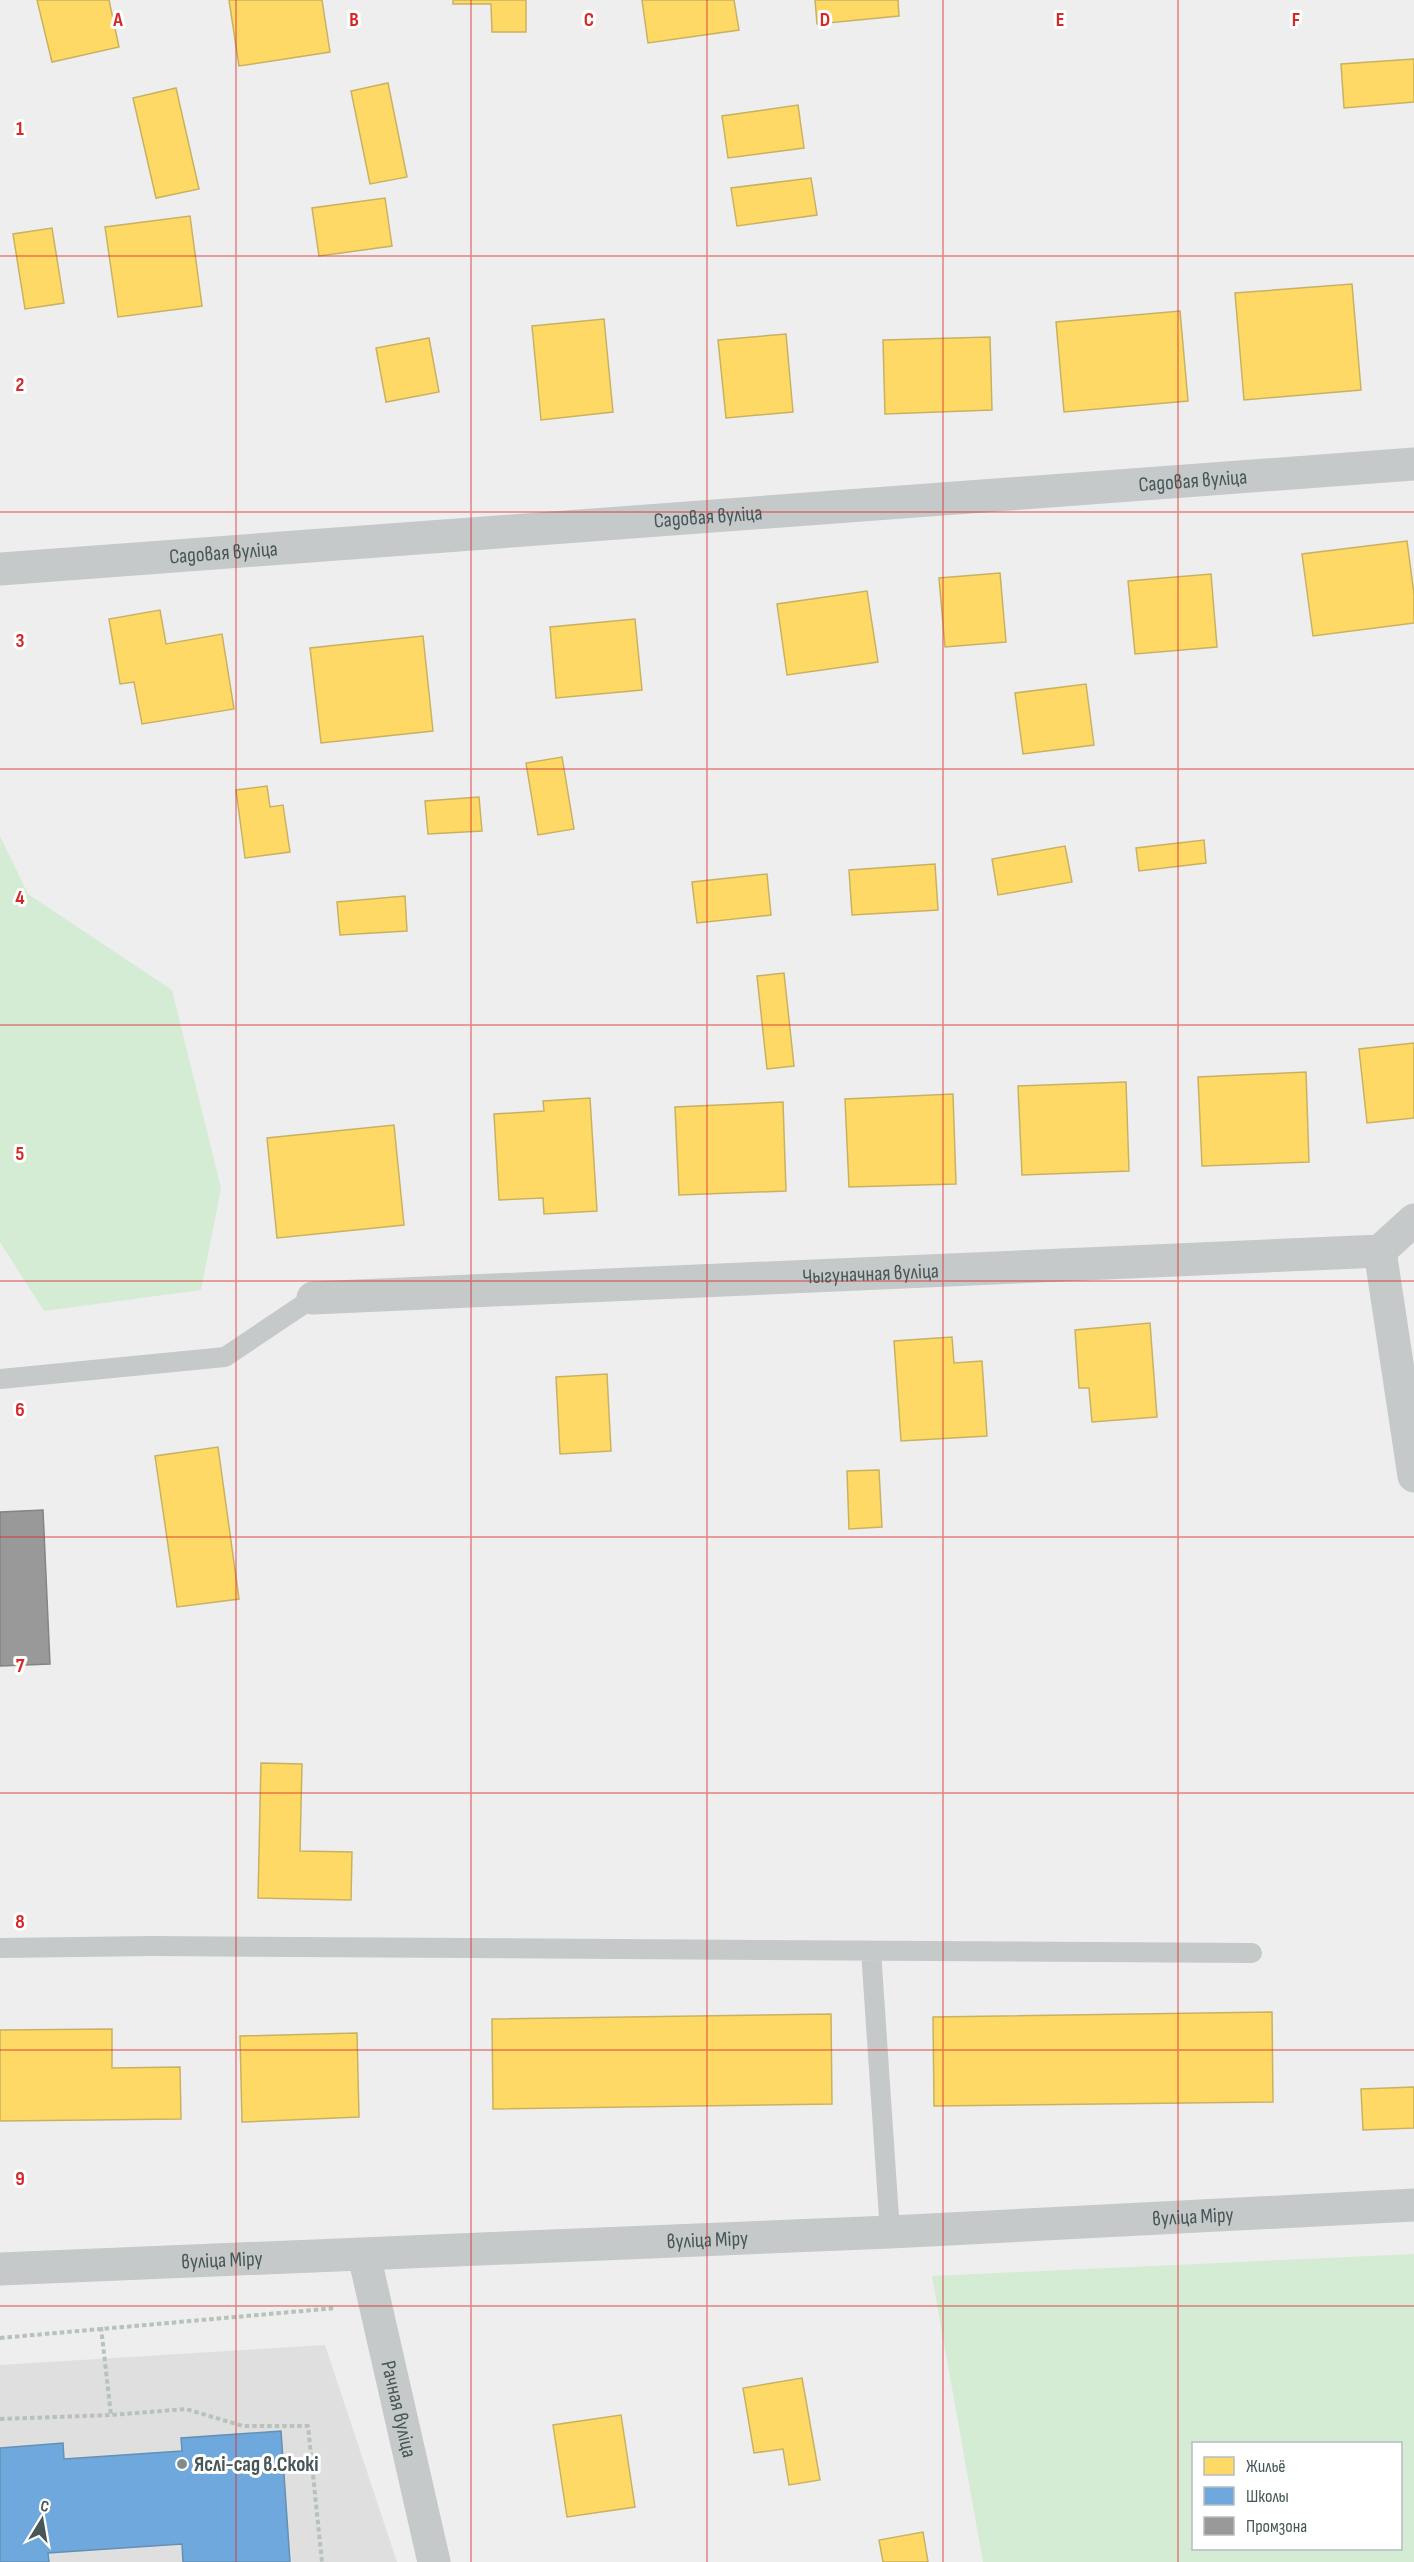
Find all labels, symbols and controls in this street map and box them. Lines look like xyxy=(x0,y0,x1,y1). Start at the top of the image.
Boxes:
text: A xyxy=(112,8,123,32)
text: B xyxy=(349,8,359,32)
text: C xyxy=(584,8,594,32)
text: D xyxy=(820,8,830,32)
text: E xyxy=(1056,8,1064,32)
text: F xyxy=(1292,8,1300,32)
text: 1 xyxy=(16,117,24,141)
text: 2 xyxy=(16,373,24,397)
street label: Садовая вуліца xyxy=(1138,464,1248,497)
street label: Садовая вуліца xyxy=(653,500,763,533)
street label: Садовая вуліца xyxy=(168,536,279,569)
text: 3 xyxy=(16,629,25,653)
text: 4 xyxy=(15,886,25,910)
text: 5 xyxy=(16,1142,25,1166)
street label: Чыгуначная вуліца xyxy=(802,1258,939,1289)
text: 6 xyxy=(15,1398,25,1422)
text: 7 xyxy=(16,1654,25,1678)
text: 8 xyxy=(15,1910,25,1934)
text: 9 xyxy=(15,2167,25,2191)
street label: вуліца Міру xyxy=(1152,2202,1234,2231)
street label: вуліца Міру xyxy=(666,2226,749,2254)
street label: вуліца Міру xyxy=(181,2246,263,2274)
street label: Рачная вуліца xyxy=(375,2358,422,2460)
legend xyxy=(1192,2442,1402,2550)
place label: Яслі-сад в.Скокі xyxy=(194,2452,318,2477)
text: Жильё xyxy=(1246,2456,1286,2477)
marker: Яслі-сад в.Скокі xyxy=(175,2457,189,2471)
text: Школы xyxy=(1246,2486,1289,2507)
north arrow xyxy=(12,2490,72,2550)
text: С xyxy=(39,2497,50,2517)
text: Промзона xyxy=(1246,2516,1307,2537)

